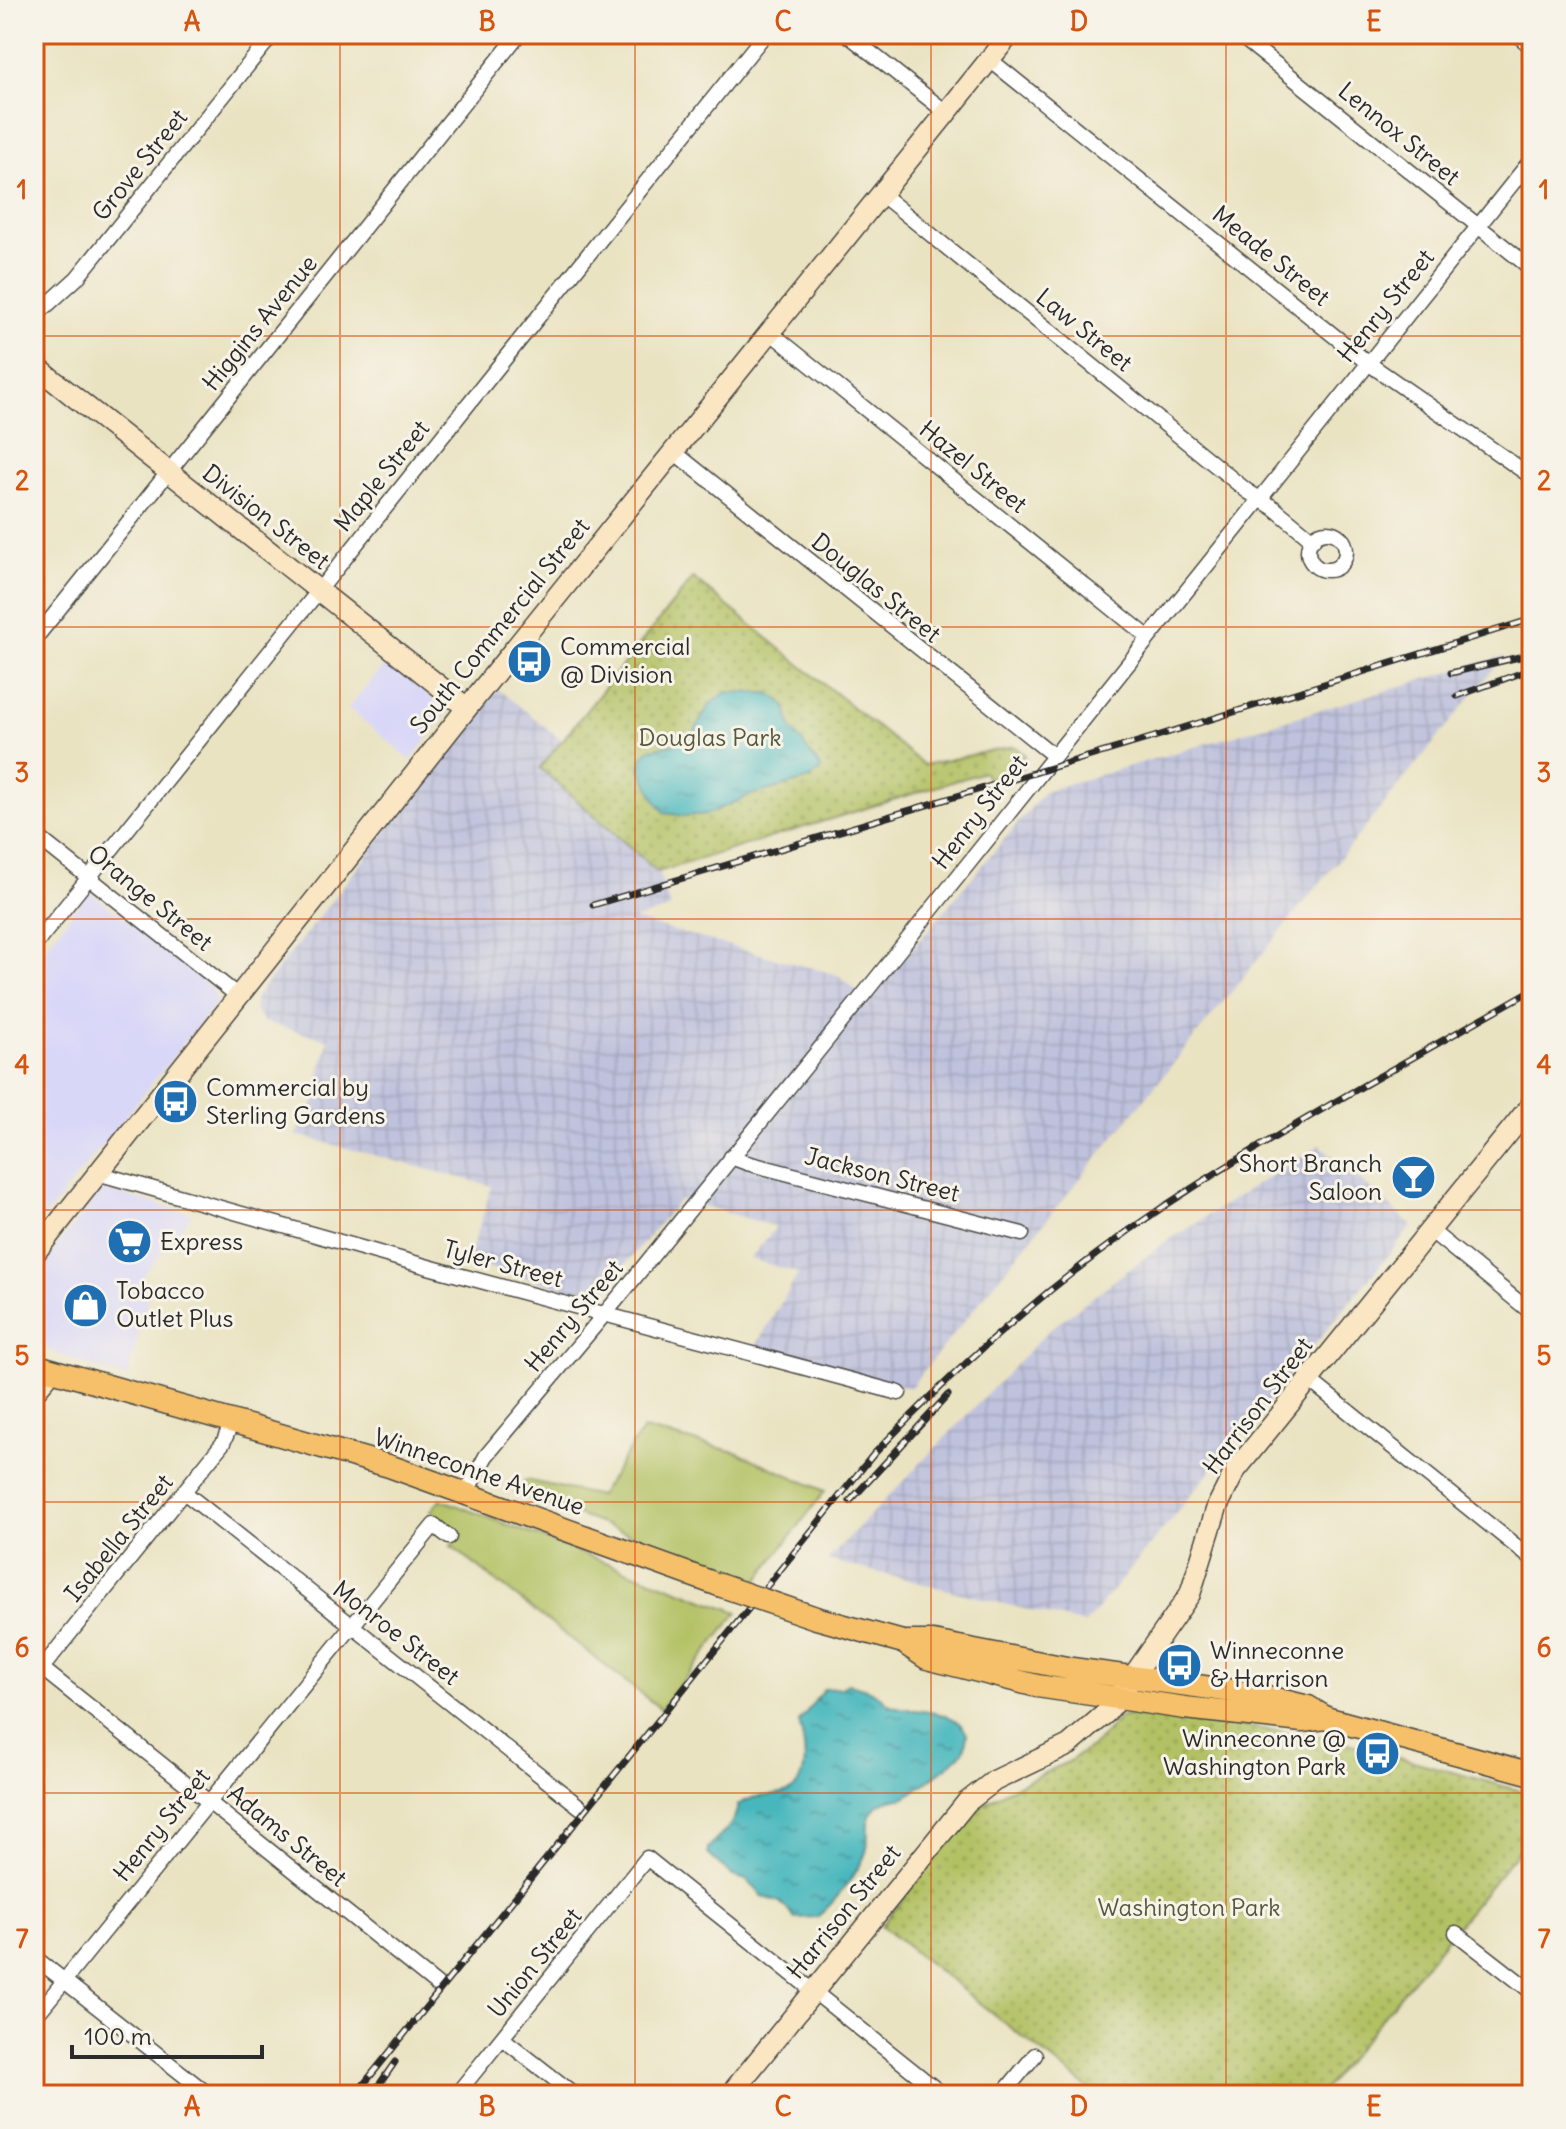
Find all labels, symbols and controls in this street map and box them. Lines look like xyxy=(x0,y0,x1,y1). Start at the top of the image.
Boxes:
text: A xyxy=(184,5,201,38)
text: B xyxy=(478,5,496,38)
text: C xyxy=(774,5,792,38)
text: D xyxy=(1070,5,1088,38)
text: E xyxy=(1366,5,1382,38)
street label: Lennox Street xyxy=(1333,75,1466,191)
street label: Grove Street xyxy=(85,103,193,226)
text: 1 xyxy=(17,173,27,206)
text: 1 xyxy=(1539,173,1549,206)
street label: Meade Street xyxy=(1207,199,1336,312)
street label: Henry Street xyxy=(1330,243,1440,368)
street label: Higgins Avenue xyxy=(195,249,323,396)
street label: Law Street xyxy=(1030,281,1139,377)
street label: Maple Street xyxy=(327,414,435,537)
street label: Hazel Street xyxy=(914,414,1034,519)
street label: Division Street xyxy=(197,457,336,575)
text: 2 xyxy=(15,464,29,497)
text: 2 xyxy=(1537,464,1551,497)
street label: South Commercial Street xyxy=(403,512,595,739)
street label: Douglas Street xyxy=(806,526,947,648)
place label: Commercial @ Division xyxy=(560,631,690,689)
bus stop icon: Commercial @ Division xyxy=(505,637,553,685)
park label: Douglas Park xyxy=(638,722,782,752)
street label: Henry Street xyxy=(925,748,1033,875)
text: 3 xyxy=(15,756,29,789)
text: 3 xyxy=(1537,756,1551,789)
street label: Orange Street xyxy=(82,838,219,957)
text: 4 xyxy=(14,1048,30,1081)
text: 4 xyxy=(1536,1048,1552,1081)
place label: Commercial by Sterling Gardens xyxy=(206,1072,386,1130)
bus stop icon: Commercial by Sterling Gardens xyxy=(151,1078,199,1126)
street label: Jackson Street xyxy=(802,1140,963,1208)
place label: Short Branch Saloon xyxy=(1239,1148,1382,1206)
bar icon: Short Branch Saloon xyxy=(1389,1154,1437,1202)
supermarket icon: Express xyxy=(105,1218,153,1266)
place label: Express xyxy=(160,1226,243,1256)
street label: Tyler Street xyxy=(440,1233,566,1293)
street label: Henry Street xyxy=(518,1253,629,1378)
place label: Tobacco Outlet Plus xyxy=(116,1275,234,1333)
shop icon: Tobacco Outlet Plus xyxy=(61,1281,109,1329)
street label: Harrison Street xyxy=(1196,1331,1319,1480)
text: 5 xyxy=(15,1339,30,1372)
text: 5 xyxy=(1537,1339,1552,1372)
street label: Winneconne Avenue xyxy=(370,1421,588,1521)
street label: Isabella Street xyxy=(58,1468,179,1607)
street label: Monroe Street xyxy=(327,1573,466,1691)
text: 6 xyxy=(14,1631,30,1664)
text: 6 xyxy=(1536,1631,1552,1664)
place label: Winneconne & Harrison xyxy=(1210,1635,1344,1693)
bus stop icon: Winneconne & Harrison xyxy=(1155,1641,1203,1689)
place label: Winneconne @ Washington Park xyxy=(1163,1723,1346,1781)
bus stop icon: Winneconne @ Washington Park xyxy=(1353,1729,1401,1777)
street label: Henry Street xyxy=(106,1762,216,1887)
street label: Adams Street xyxy=(222,1778,353,1892)
street label: Harrison Street xyxy=(780,1838,906,1985)
park label: Washington Park xyxy=(1098,1892,1280,1922)
street label: Union Street xyxy=(481,1901,588,2023)
text: 7 xyxy=(16,1922,29,1955)
text: 7 xyxy=(1538,1922,1551,1955)
scale bar xyxy=(72,2009,262,2059)
text: 100 m xyxy=(84,2021,152,2051)
text: A xyxy=(184,2090,201,2123)
text: B xyxy=(478,2090,496,2123)
text: C xyxy=(774,2090,792,2123)
text: D xyxy=(1070,2090,1088,2123)
text: E xyxy=(1366,2090,1382,2123)

